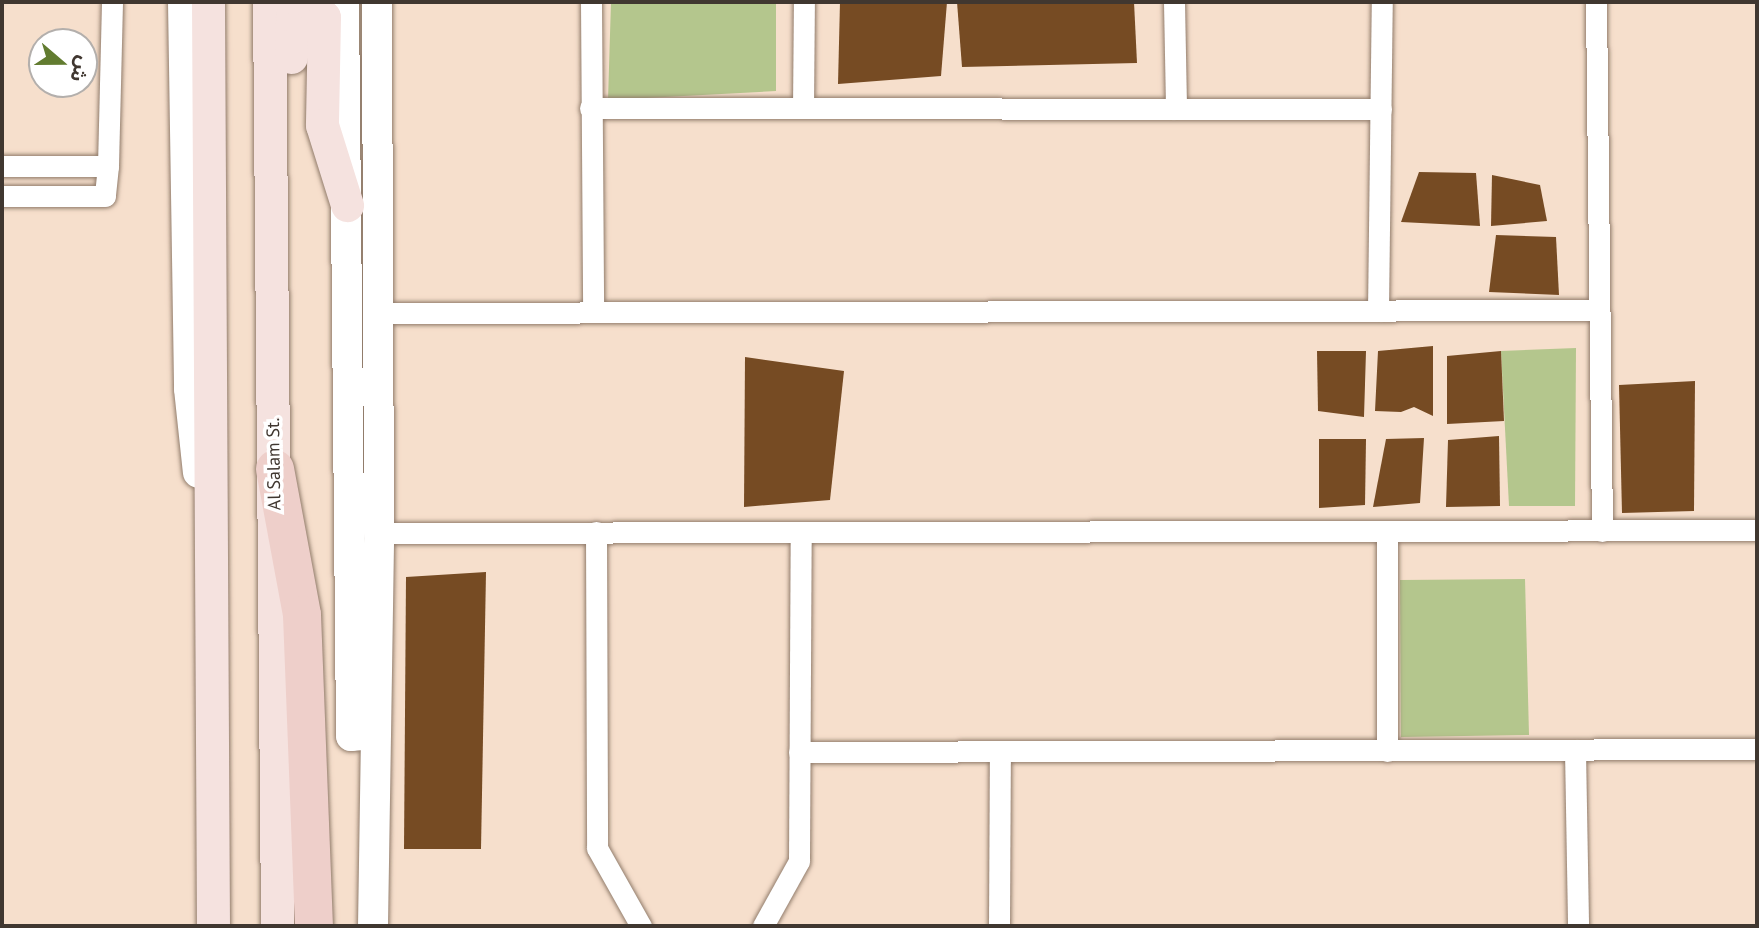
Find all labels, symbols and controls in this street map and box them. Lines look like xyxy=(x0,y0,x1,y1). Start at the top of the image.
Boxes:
north arrow xyxy=(28,28,98,98)
text: ش xyxy=(65,53,97,86)
street label: Al Salam St. xyxy=(262,418,286,510)

